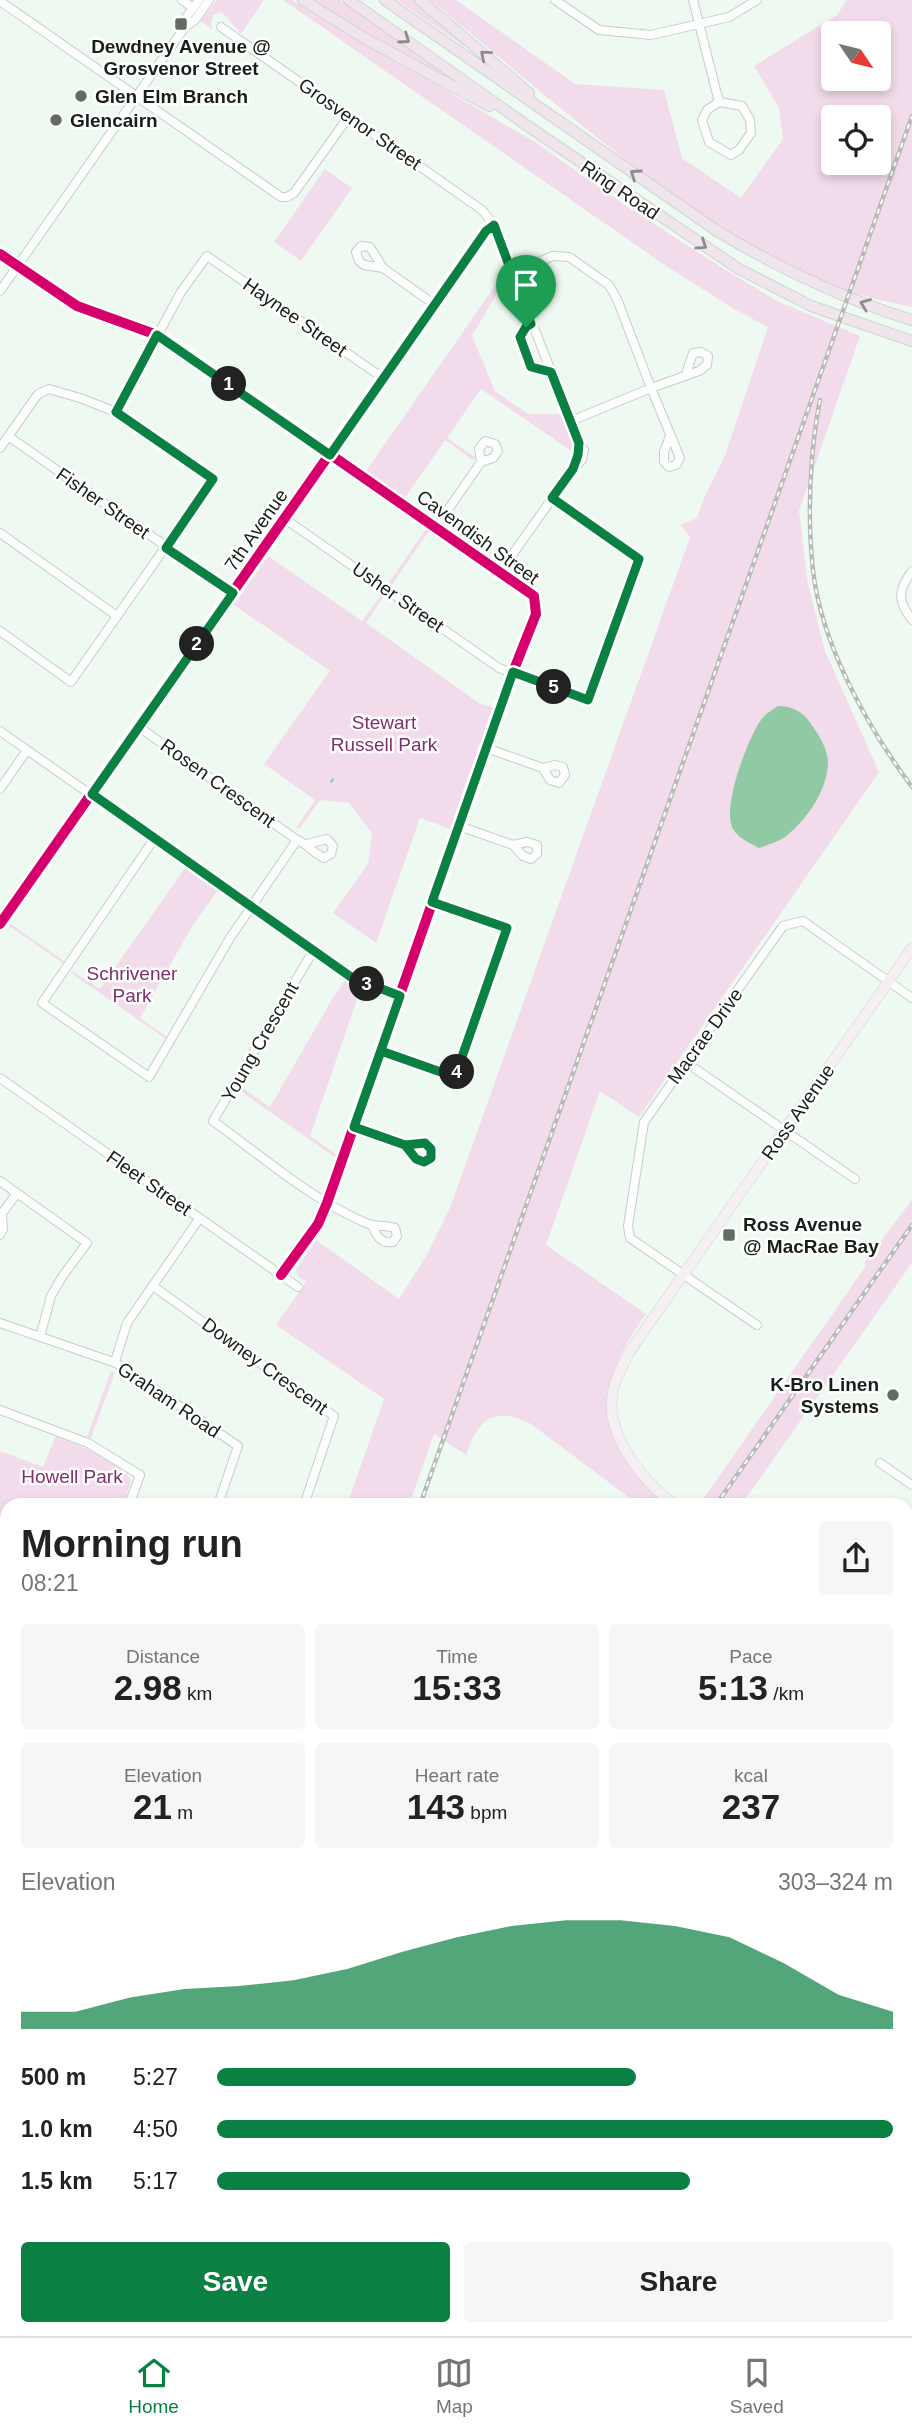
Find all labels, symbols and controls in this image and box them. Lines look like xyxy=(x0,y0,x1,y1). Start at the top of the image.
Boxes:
marker: Dewdney Avenue @ Grosvenor Street xyxy=(173,16,189,32)
north arrow xyxy=(821,21,891,91)
map controls xyxy=(821,21,891,175)
one-way arrow xyxy=(397,31,410,43)
place label: Dewdney Avenue @ Grosvenor Street xyxy=(91,36,271,79)
one-way arrow xyxy=(480,51,493,63)
street label: Grosvenor Street xyxy=(295,74,426,175)
place label: Glen Elm Branch xyxy=(95,86,248,107)
marker: Glen Elm Branch xyxy=(73,88,89,104)
button: locate xyxy=(821,105,891,175)
place label: Glencairn xyxy=(70,110,158,131)
marker: Glencairn xyxy=(48,112,64,128)
street label: Ring Road xyxy=(577,156,663,224)
one-way arrow xyxy=(629,169,642,182)
one-way arrow xyxy=(694,237,707,250)
pin xyxy=(496,255,556,327)
icon: arrive xyxy=(507,266,545,304)
street label: Haynee Street xyxy=(239,274,351,361)
one-way arrow xyxy=(859,298,871,312)
pin: 1 xyxy=(212,366,246,402)
text: 1 xyxy=(223,373,234,394)
street label: Fisher Street xyxy=(52,463,154,543)
street label: 7th Avenue xyxy=(220,485,292,575)
street label: Cavendish Street xyxy=(413,486,544,589)
street label: Usher Street xyxy=(348,558,448,637)
pin: 2 xyxy=(180,626,214,662)
text: 2 xyxy=(191,633,202,654)
pin: 5 xyxy=(536,670,572,704)
text: 5 xyxy=(548,676,559,697)
park label: Stewart Russell Park xyxy=(331,712,438,755)
street label: Rosen Crescent xyxy=(157,734,280,832)
park label: Schrivener Park xyxy=(87,963,178,1006)
pin: 3 xyxy=(350,967,384,1002)
text: 3 xyxy=(361,973,372,994)
street label: Young Crescent xyxy=(217,978,303,1105)
street label: Macrae Drive xyxy=(663,984,747,1088)
pin: 4 xyxy=(440,1054,475,1090)
street label: Ross Avenue xyxy=(757,1060,839,1164)
text: 4 xyxy=(451,1061,462,1082)
street label: Fleet Street xyxy=(103,1146,196,1220)
place label: Ross Avenue @ MacRae Bay xyxy=(743,1214,879,1257)
marker: Ross Avenue @ MacRae Bay xyxy=(721,1227,737,1243)
street label: Downey Crescent xyxy=(198,1313,332,1419)
street label: Graham Road xyxy=(114,1358,224,1442)
place label: K-Bro Linen Systems xyxy=(770,1374,879,1417)
marker: K-Bro Linen Systems xyxy=(885,1387,901,1403)
park label: Howell Park xyxy=(21,1466,123,1487)
button: share xyxy=(819,1521,893,1595)
text: Morning run xyxy=(21,1523,243,1565)
text: 08:21 xyxy=(21,1570,79,1596)
text: Distance xyxy=(126,1646,200,1667)
text: Time xyxy=(436,1646,478,1667)
text: Pace xyxy=(729,1646,773,1667)
text: 2.98 xyxy=(114,1668,182,1707)
text: 15:33 xyxy=(412,1668,502,1707)
text: 5:13 xyxy=(698,1668,768,1707)
text: km xyxy=(182,1683,212,1704)
text: /km xyxy=(768,1683,804,1704)
text: Elevation xyxy=(124,1765,202,1786)
text: Heart rate xyxy=(415,1765,499,1786)
text: kcal xyxy=(734,1765,768,1786)
text: 21 xyxy=(133,1787,172,1826)
text: 143 xyxy=(407,1787,465,1826)
text: 237 xyxy=(722,1787,780,1826)
text: m xyxy=(172,1802,193,1823)
text: bpm xyxy=(465,1802,507,1823)
text: Elevation xyxy=(21,1869,116,1895)
text: 303–324 m xyxy=(778,1869,893,1895)
text: 500 m xyxy=(21,2064,86,2090)
text: 5:27 xyxy=(133,2064,178,2090)
text: 1.0 km xyxy=(21,2116,93,2142)
text: 4:50 xyxy=(133,2116,178,2142)
text: 1.5 km xyxy=(21,2168,93,2194)
text: 5:17 xyxy=(133,2168,178,2194)
button: Save xyxy=(21,2242,450,2322)
button: Share xyxy=(464,2242,893,2322)
tab: Home xyxy=(128,2354,179,2418)
tab: Map xyxy=(435,2354,473,2418)
tab: Saved xyxy=(730,2354,784,2418)

